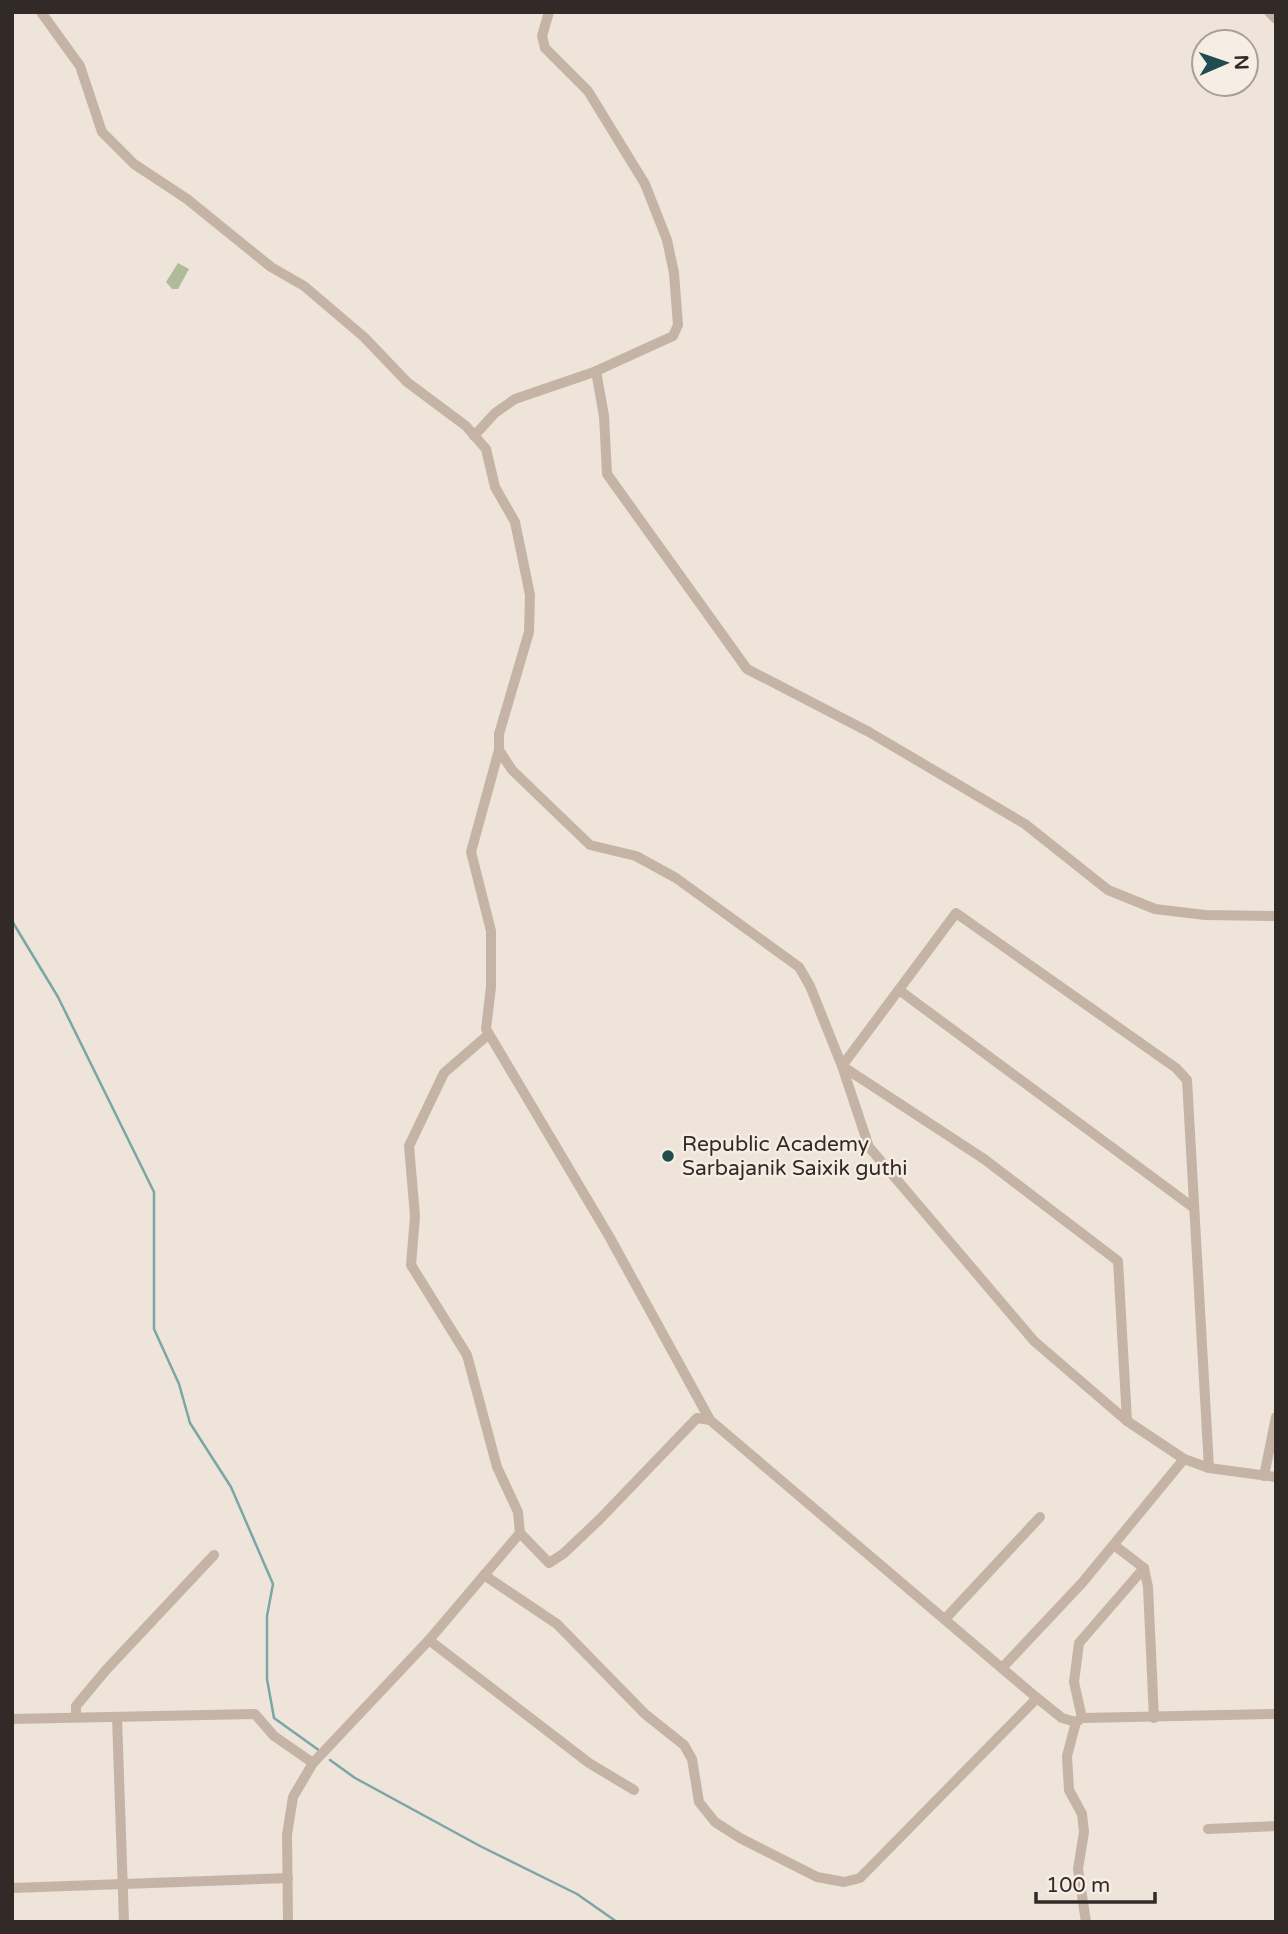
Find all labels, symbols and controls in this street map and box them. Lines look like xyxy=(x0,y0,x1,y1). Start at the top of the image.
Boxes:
north arrow xyxy=(1190,28,1260,98)
text: N xyxy=(1230,54,1252,70)
place label: Republic Academy Sarbajanik Saixik guthi xyxy=(682,1132,907,1181)
marker: Republic Academy Sarbajanik Saixik guthi xyxy=(660,1148,676,1164)
scale bar xyxy=(1036,1860,1155,1904)
text: 100 m xyxy=(1046,1873,1110,1898)

